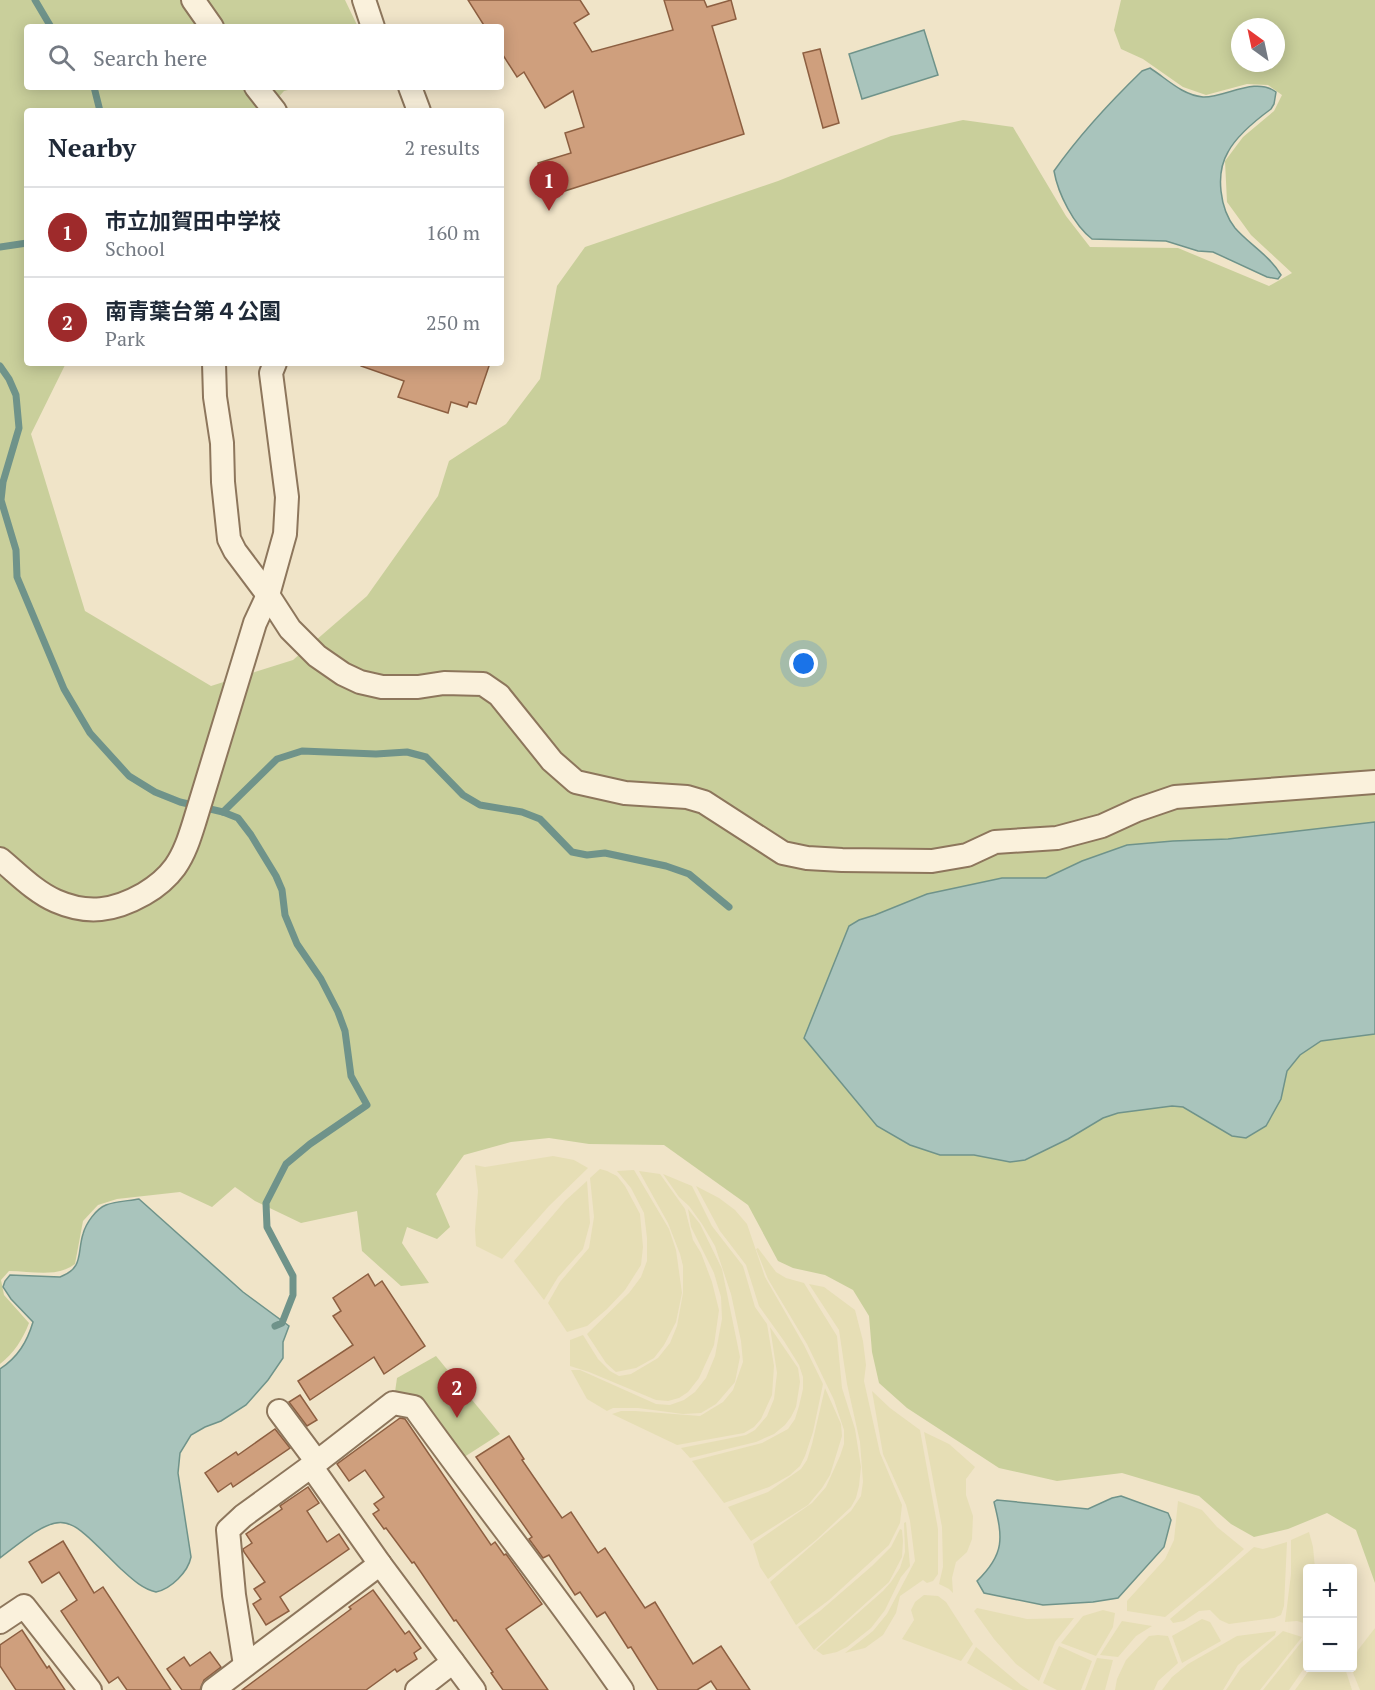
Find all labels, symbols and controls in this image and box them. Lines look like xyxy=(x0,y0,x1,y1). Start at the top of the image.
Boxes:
north arrow xyxy=(1231,18,1285,72)
search box xyxy=(24,24,504,90)
icon: search xyxy=(45,41,78,74)
text: Search here xyxy=(93,43,207,72)
text: Nearby xyxy=(48,130,136,164)
text: 2 results xyxy=(405,134,480,161)
pin: 1 xyxy=(530,162,568,211)
text: 市立加賀田中学校 xyxy=(105,206,281,235)
text: 1 xyxy=(62,219,73,246)
text: 160 m xyxy=(426,219,480,246)
text: School xyxy=(105,235,165,262)
text: 南青葉台第４公園 xyxy=(105,296,281,325)
text: 2 xyxy=(62,309,73,336)
text: 250 m xyxy=(426,309,480,336)
text: Park xyxy=(105,325,145,352)
your location xyxy=(789,649,818,678)
pin: 2 xyxy=(438,1368,476,1418)
map controls xyxy=(1303,1564,1357,1672)
button: + xyxy=(1303,1564,1357,1618)
button: − xyxy=(1303,1618,1357,1672)

